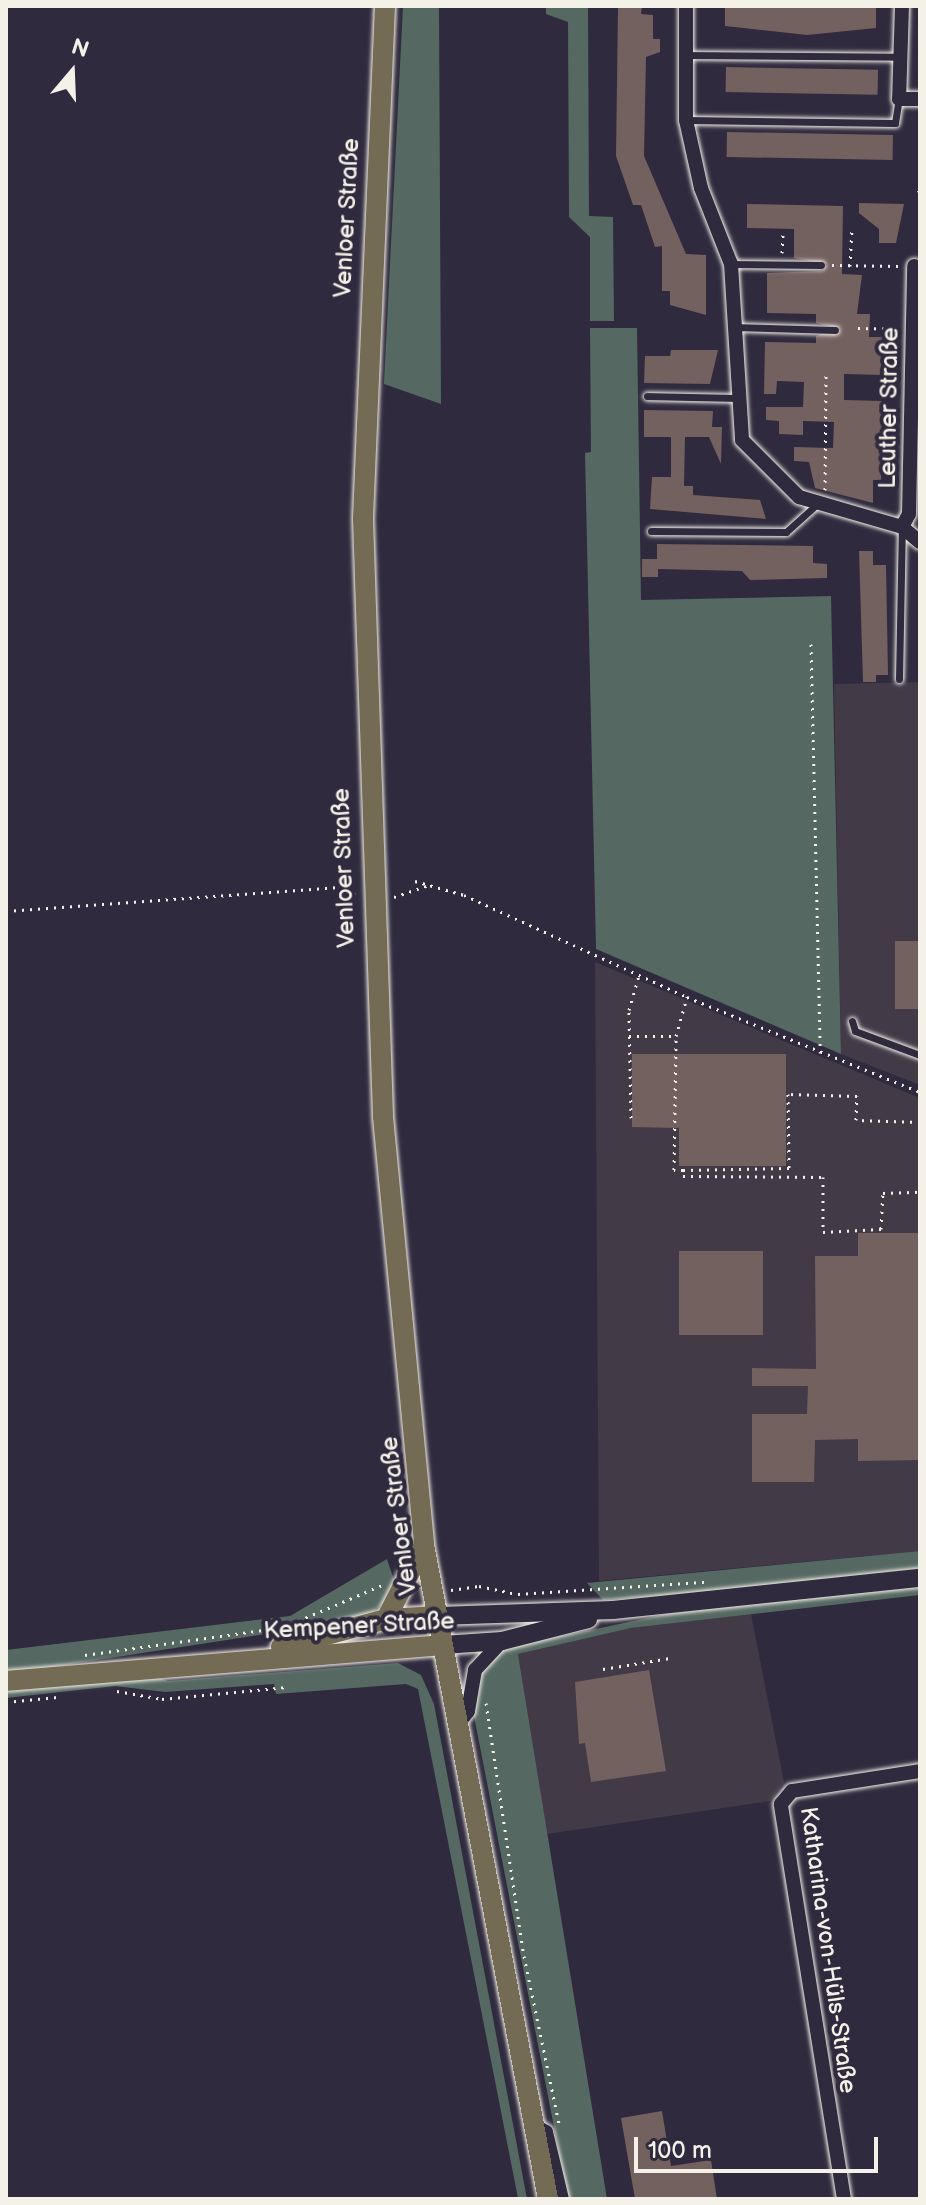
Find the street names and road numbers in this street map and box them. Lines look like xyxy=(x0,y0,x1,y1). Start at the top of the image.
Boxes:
street label: Venloer Straße xyxy=(328,137,366,299)
street label: Leuther Straße xyxy=(873,327,905,489)
street label: Venloer Straße xyxy=(327,787,361,949)
street label: Venloer Straße xyxy=(375,1435,423,1597)
street label: Kempener Straße xyxy=(263,1607,455,1645)
street label: Katharina-von-Hüls-Straße xyxy=(794,1805,862,2095)

